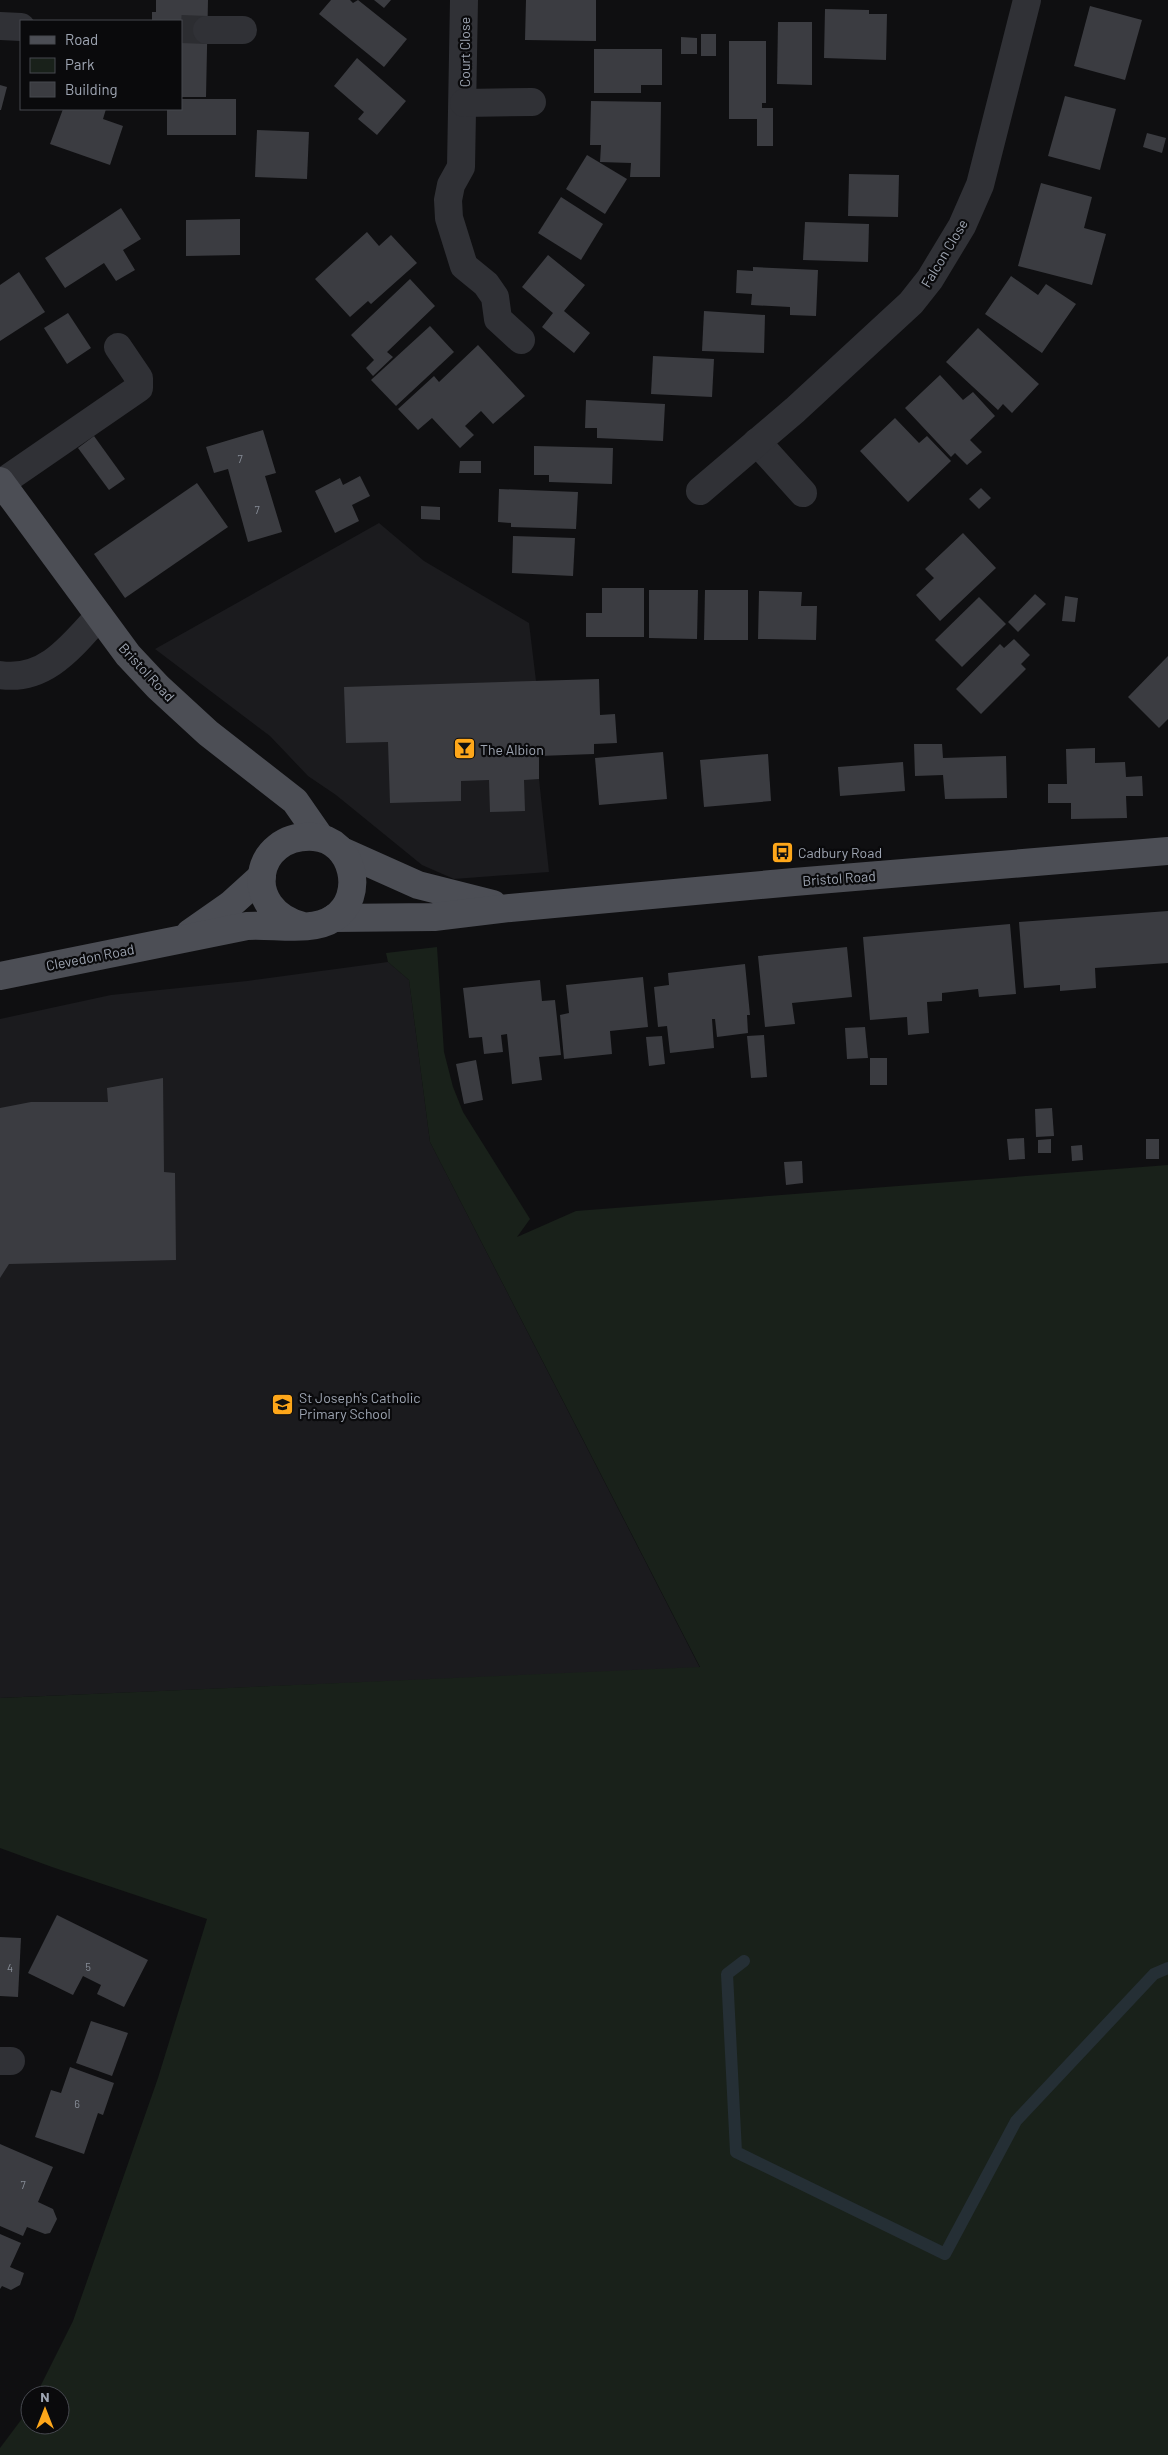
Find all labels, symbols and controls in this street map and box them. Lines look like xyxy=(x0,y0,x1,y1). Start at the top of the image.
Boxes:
street label: Court Close xyxy=(456,17,473,87)
legend xyxy=(20,20,182,110)
text: Road xyxy=(65,30,98,48)
text: Park xyxy=(65,55,95,73)
text: Building xyxy=(65,80,118,98)
street label: Falcon Close xyxy=(917,216,971,290)
house number: 7 xyxy=(237,452,243,465)
house number: 7 xyxy=(254,503,260,516)
street label: Bristol Road xyxy=(116,639,178,705)
bar icon: The Albion xyxy=(452,737,476,761)
place label: The Albion xyxy=(480,741,544,758)
bus stop icon: Cadbury Road xyxy=(770,840,794,864)
place label: Cadbury Road xyxy=(798,844,882,861)
street label: Bristol Road xyxy=(802,867,876,889)
street label: Clevedon Road xyxy=(44,940,136,974)
place label: St Joseph's Catholic Primary School xyxy=(299,1389,421,1422)
school or university icon: St Joseph's Catholic Primary School xyxy=(271,1393,295,1417)
house number: 5 xyxy=(85,1960,91,1973)
house number: 4 xyxy=(7,1961,13,1974)
house number: 6 xyxy=(74,2097,80,2110)
house number: 7 xyxy=(20,2178,26,2191)
north arrow xyxy=(20,2385,70,2435)
text: N xyxy=(40,2388,50,2405)

